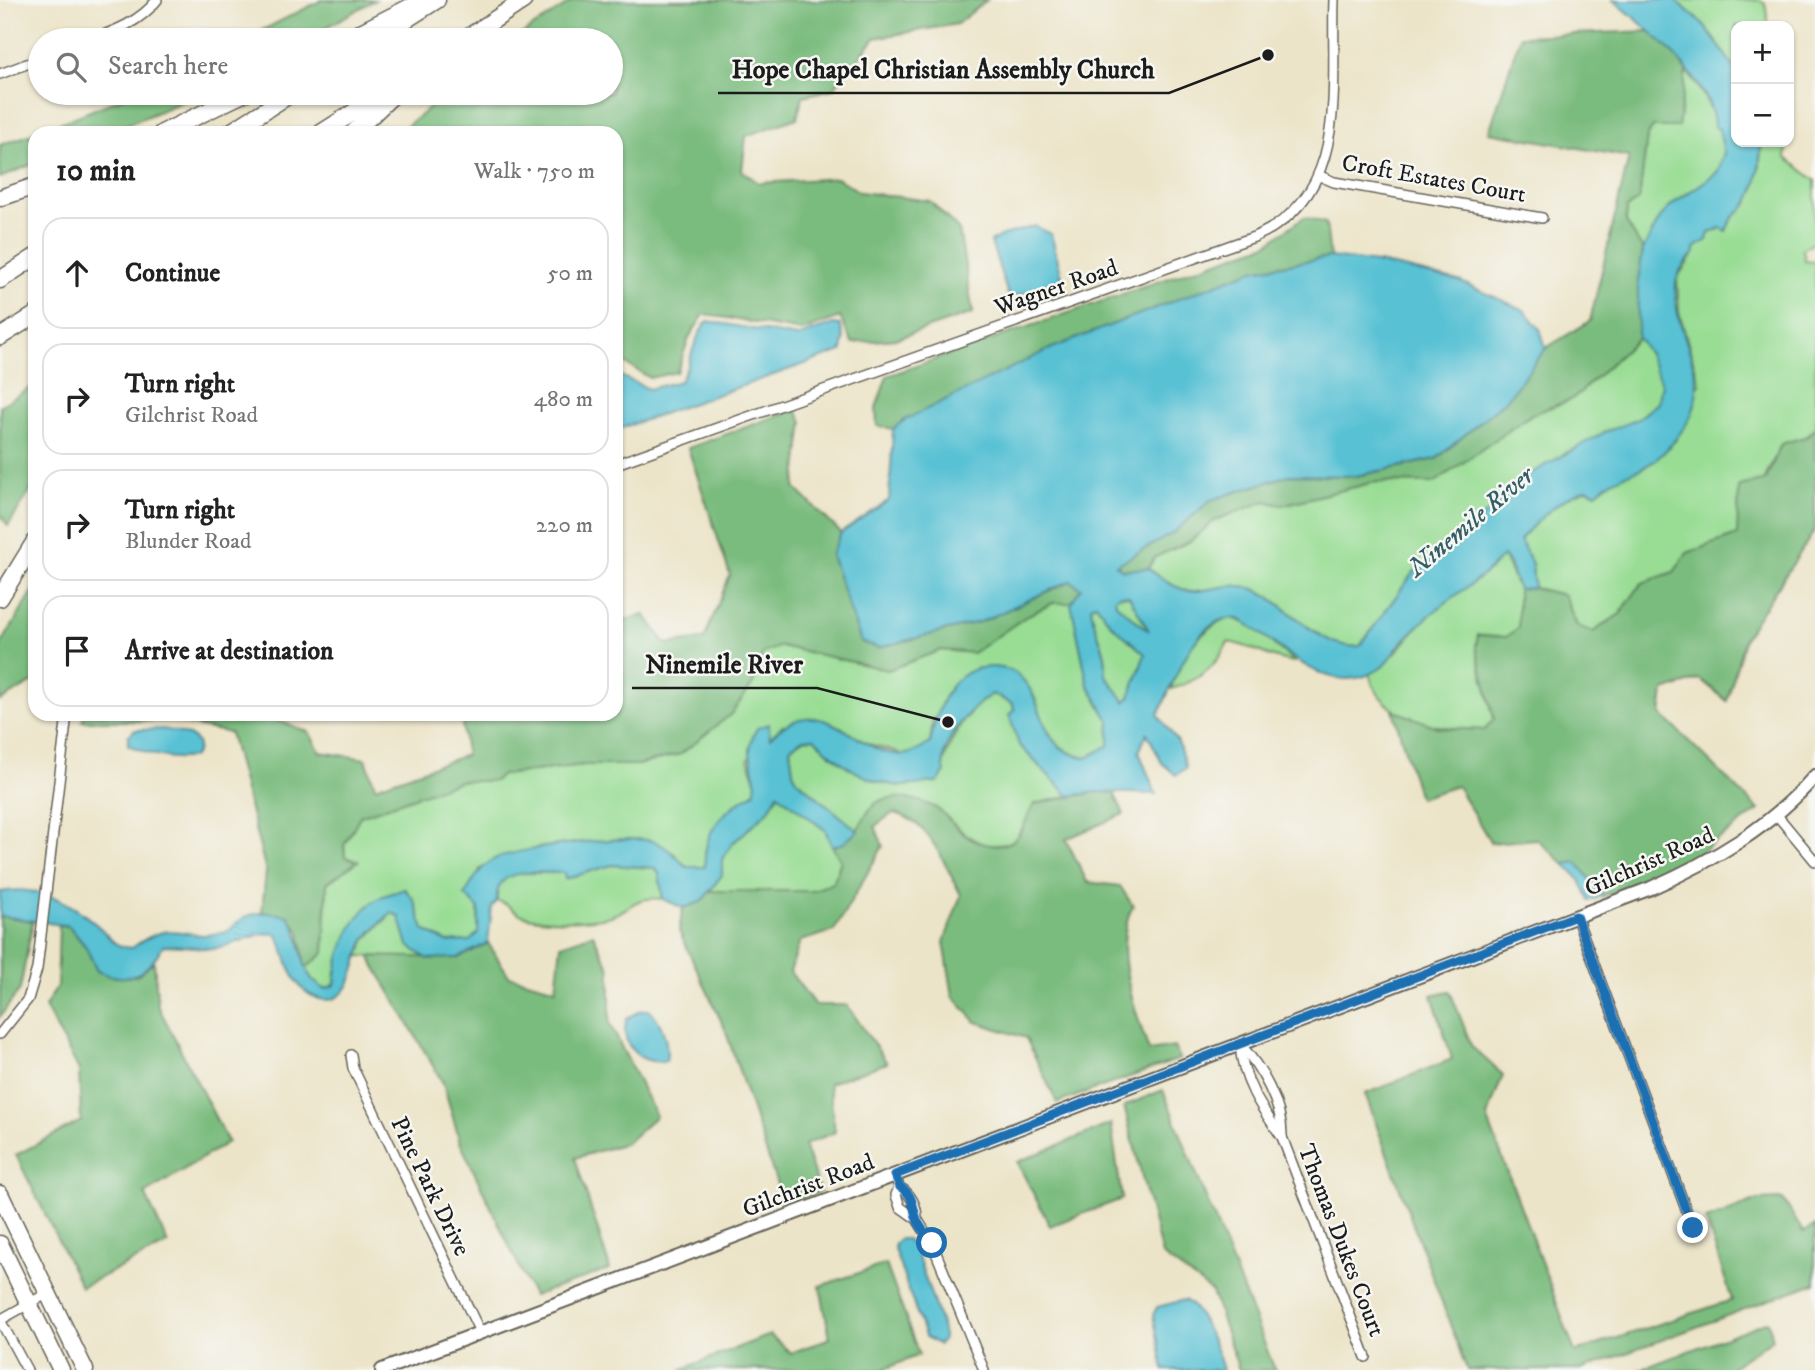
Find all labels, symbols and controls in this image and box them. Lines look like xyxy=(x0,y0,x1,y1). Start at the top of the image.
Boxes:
map controls xyxy=(1731,21,1794,147)
button: + xyxy=(1731,21,1794,84)
search box xyxy=(28,28,623,105)
callout: Hope Chapel Christian Assembly Church xyxy=(718,46,1169,93)
icon: search xyxy=(52,48,90,86)
text: Search here xyxy=(108,50,228,83)
text: Hope Chapel Christian Assembly Church xyxy=(731,54,1155,87)
button: − xyxy=(1731,84,1794,147)
street label: Croft Estates Court xyxy=(1339,148,1528,210)
text: 10 min xyxy=(56,153,135,190)
text: Walk · 750 m xyxy=(474,157,595,186)
street label: Wagner Road xyxy=(990,253,1122,323)
icon: ahead xyxy=(58,254,96,292)
text: Continue xyxy=(125,257,220,290)
text: 50 m xyxy=(547,259,593,288)
text: Turn right xyxy=(125,368,235,401)
icon: right xyxy=(58,380,96,418)
text: 480 m xyxy=(534,385,593,414)
text: Gilchrist Road xyxy=(125,401,258,430)
water label: Ninemile River xyxy=(1400,459,1542,586)
text: Turn right xyxy=(125,494,235,527)
icon: right xyxy=(58,506,96,544)
text: 220 m xyxy=(536,511,593,540)
text: Blunder Road xyxy=(125,527,251,556)
icon: arrive xyxy=(58,632,96,670)
text: Arrive at destination xyxy=(125,635,334,668)
callout: Ninemile River xyxy=(632,641,817,688)
text: Ninemile River xyxy=(645,649,803,682)
street label: Gilchrist Road xyxy=(1580,820,1719,904)
street label: Pine Park Drive xyxy=(384,1112,477,1261)
street label: Thomas Dukes Court xyxy=(1291,1140,1392,1341)
street label: Gilchrist Road xyxy=(738,1147,878,1225)
route end xyxy=(1677,1212,1708,1243)
route start xyxy=(916,1227,947,1258)

